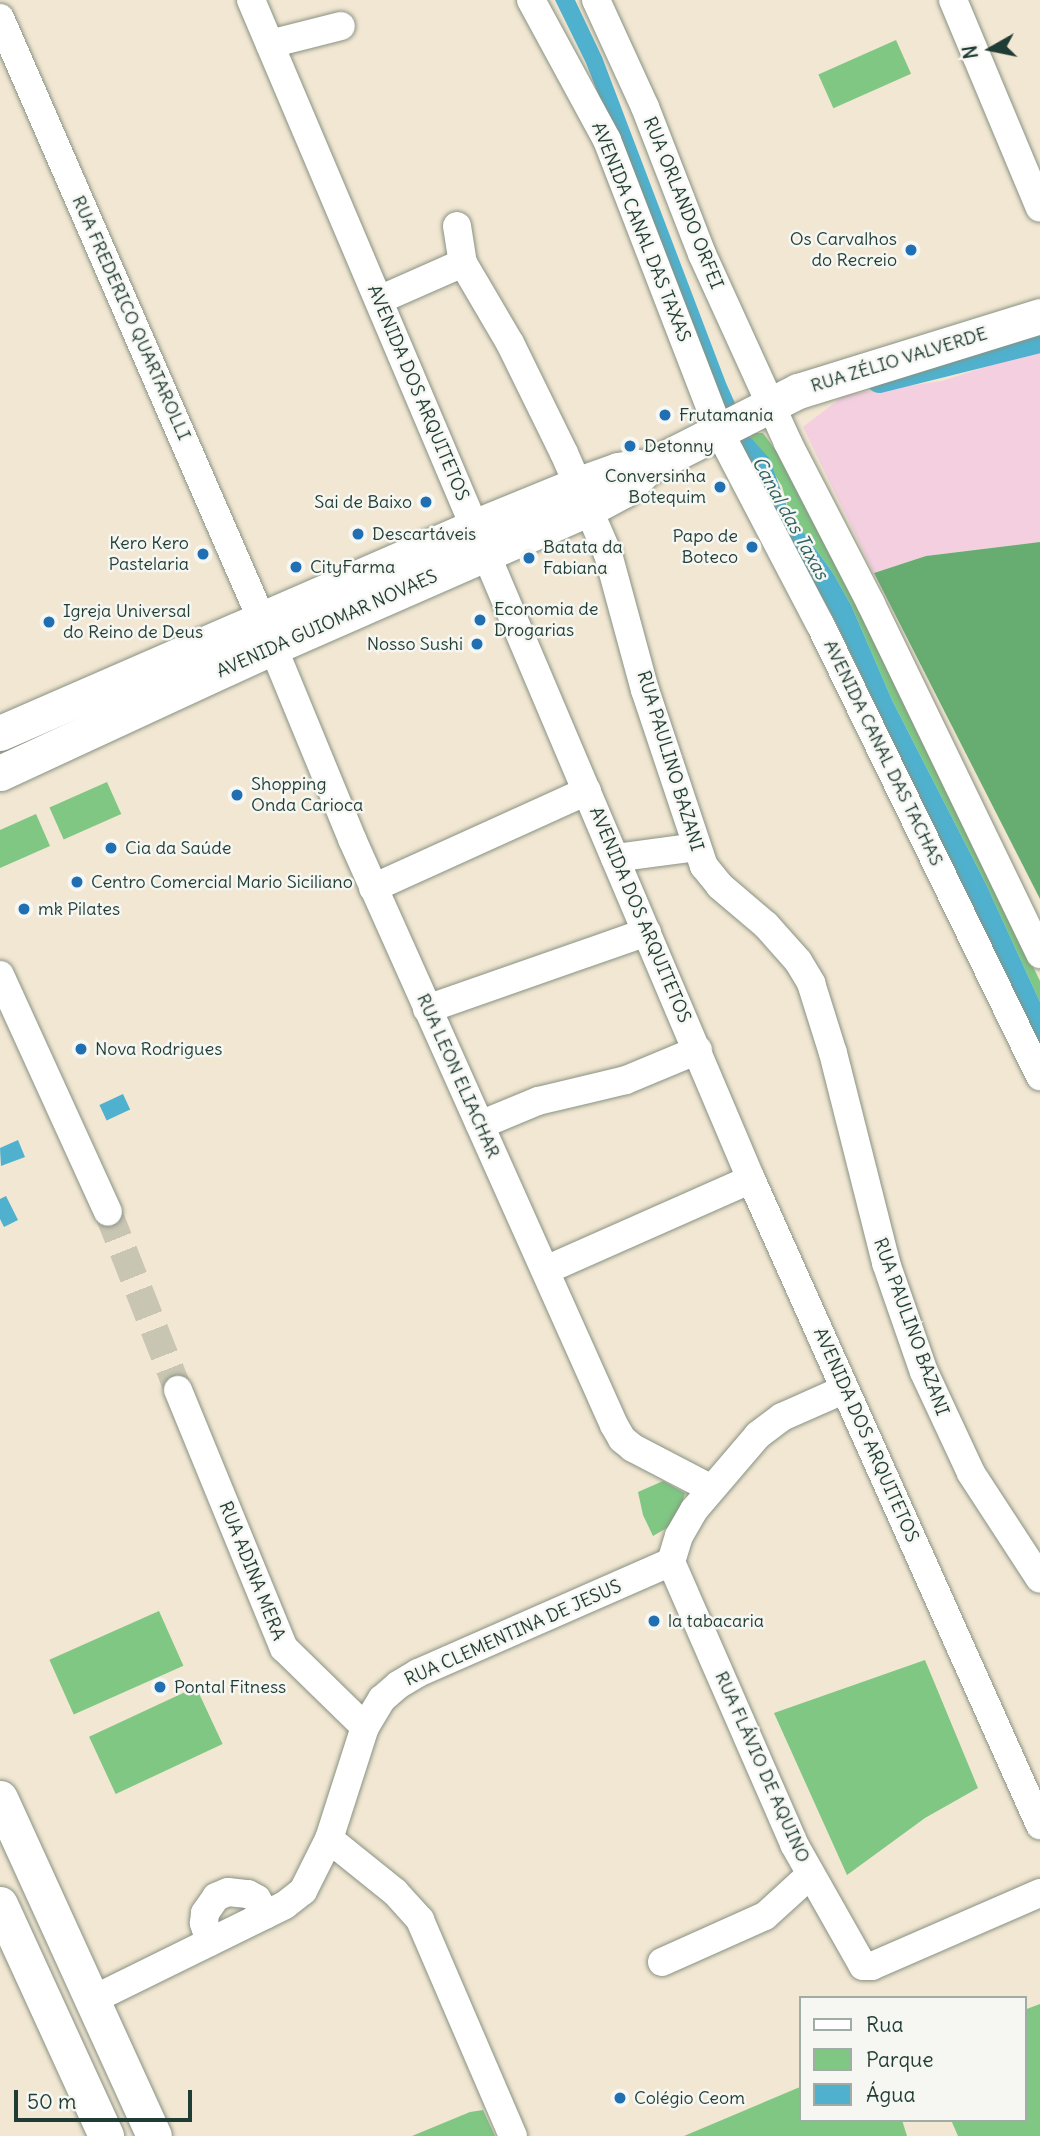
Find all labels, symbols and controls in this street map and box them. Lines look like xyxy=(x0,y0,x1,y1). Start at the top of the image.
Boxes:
north arrow xyxy=(956,14,1026,84)
text: N xyxy=(957,44,983,61)
street label: RUA ORLANDO ORFEI xyxy=(639,114,727,292)
street label: AVENIDA CANAL DAS TAXAS xyxy=(587,119,695,345)
street label: RUA FREDERICO QUARTAROLLI xyxy=(67,192,195,444)
place label: Os Carvalhos do Recreio xyxy=(790,229,897,272)
marker: Os Carvalhos do Recreio xyxy=(903,242,919,258)
street label: AVENIDA DOS ARQUITETOS xyxy=(363,282,473,504)
street label: RUA ZÉLIO VALVERDE xyxy=(808,323,990,397)
place label: Frutamania xyxy=(679,404,773,426)
marker: Frutamania xyxy=(657,407,673,423)
place label: Detonny xyxy=(644,435,714,457)
marker: Detonny xyxy=(622,438,638,454)
water label: Canal das Taxas xyxy=(747,453,833,583)
place label: Conversinha Botequim xyxy=(605,466,706,508)
marker: Conversinha Botequim xyxy=(712,479,728,495)
place label: Sai de Baixo xyxy=(314,491,412,513)
marker: Sai de Baixo xyxy=(418,494,434,510)
place label: Descartáveis xyxy=(372,523,476,545)
marker: Descartáveis xyxy=(350,526,366,542)
place label: Papo de Boteco xyxy=(672,526,738,568)
place label: Kero Kero Pastelaria xyxy=(109,533,189,576)
place label: Batata da Fabiana xyxy=(543,537,623,580)
marker: Papo de Boteco xyxy=(744,539,760,555)
marker: Kero Kero Pastelaria xyxy=(195,546,211,562)
marker: Batata da Fabiana xyxy=(521,550,537,566)
place label: CityFarma xyxy=(310,556,395,578)
marker: CityFarma xyxy=(288,559,304,575)
street label: AVENIDA GUIOMAR NOVAES xyxy=(213,565,441,683)
place label: Economia de Drogarias xyxy=(494,599,598,642)
place label: Igreja Universal do Reino de Deus xyxy=(63,601,203,644)
marker: Economia de Drogarias xyxy=(472,612,488,628)
marker: Igreja Universal do Reino de Deus xyxy=(41,614,57,630)
place label: Nosso Sushi xyxy=(367,633,463,655)
marker: Nosso Sushi xyxy=(469,636,485,652)
street label: AVENIDA CANAL DAS TACHAS xyxy=(819,637,947,869)
street label: RUA PAULINO BAZANI xyxy=(632,668,708,854)
place label: Shopping Onda Carioca xyxy=(251,774,363,816)
marker: Shopping Onda Carioca xyxy=(229,787,245,803)
street label: AVENIDA DOS ARQUITETOS xyxy=(585,804,695,1026)
place label: Cia da Saúde xyxy=(125,837,231,859)
marker: Cia da Saúde xyxy=(103,840,119,856)
place label: Centro Comercial Mario Siciliano xyxy=(91,871,353,893)
marker: Centro Comercial Mario Siciliano xyxy=(69,874,85,890)
place label: mk Pilates xyxy=(38,898,120,920)
marker: mk Pilates xyxy=(16,901,32,917)
street label: RUA LEON ELIACHAR xyxy=(412,990,504,1162)
place label: Nova Rodrigues xyxy=(95,1038,222,1060)
marker: Nova Rodrigues xyxy=(73,1041,89,1057)
street label: RUA PAULINO BAZANI xyxy=(869,1235,953,1419)
street label: AVENIDA DOS ARQUITETOS xyxy=(809,1325,923,1545)
street label: RUA ADINA MERA xyxy=(214,1498,290,1644)
street label: RUA CLEMENTINA DE JESUS xyxy=(401,1575,625,1691)
place label: la tabacaria xyxy=(668,1610,764,1632)
marker: la tabacaria xyxy=(646,1613,662,1629)
street label: RUA FLÁVIO DE AQUINO xyxy=(710,1668,814,1866)
place label: Pontal Fitness xyxy=(174,1676,286,1698)
marker: Pontal Fitness xyxy=(152,1679,168,1695)
legend xyxy=(799,1996,1026,2122)
text: Rua xyxy=(866,2011,903,2038)
text: Parque xyxy=(866,2046,934,2073)
scale bar xyxy=(18,2076,196,2120)
text: Água xyxy=(866,2081,915,2108)
place label: Colégio Ceom xyxy=(634,2087,745,2109)
text: 50 m xyxy=(27,2088,76,2115)
marker: Colégio Ceom xyxy=(612,2090,628,2106)

